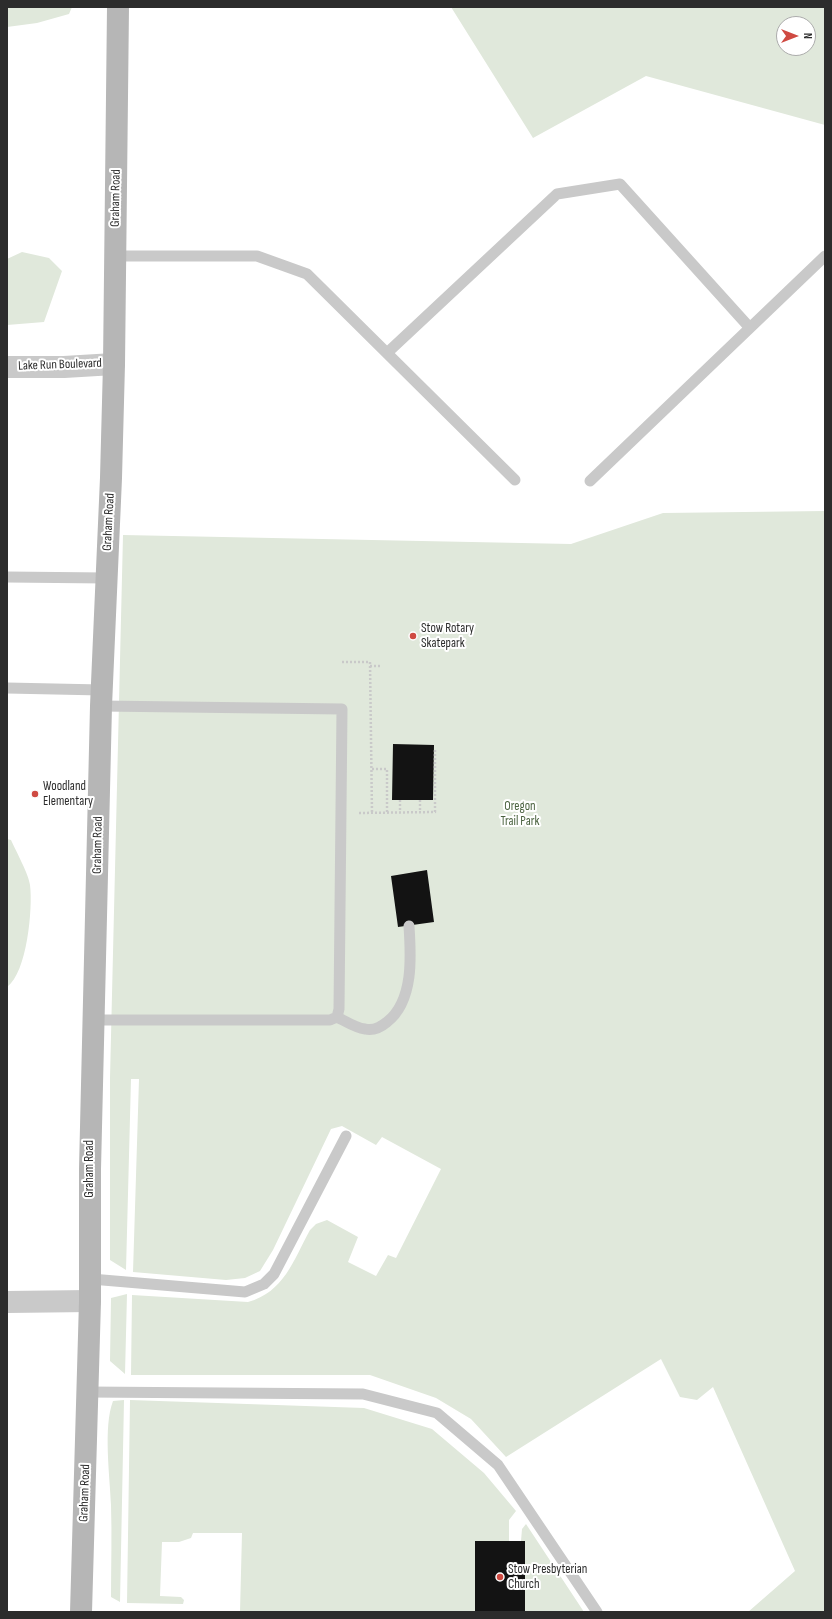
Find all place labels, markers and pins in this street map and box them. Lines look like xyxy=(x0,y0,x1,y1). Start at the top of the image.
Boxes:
place label: Stow Rotary Skatepark xyxy=(421,621,474,652)
marker: Stow Rotary Skatepark xyxy=(408,631,418,641)
place label: Woodland Elementary xyxy=(43,779,93,810)
marker: Woodland Elementary xyxy=(30,789,40,799)
place label: Stow Presbyterian Church xyxy=(508,1562,587,1593)
marker: Stow Presbyterian Church xyxy=(495,1572,505,1582)

